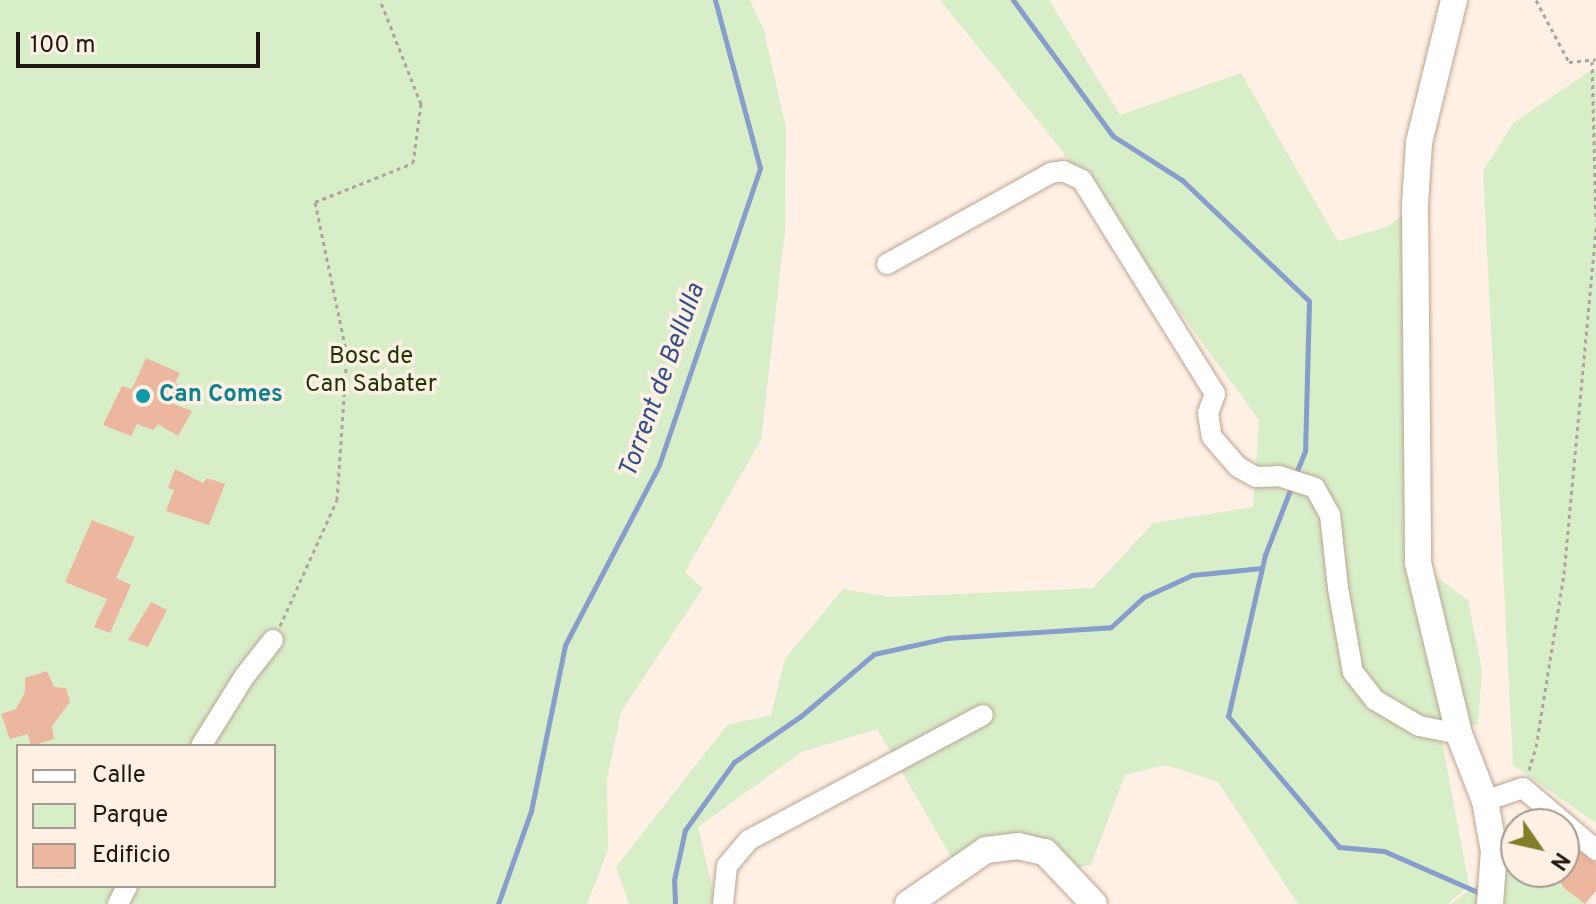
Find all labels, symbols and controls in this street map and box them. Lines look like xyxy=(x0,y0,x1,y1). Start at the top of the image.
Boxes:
scale bar xyxy=(20,16,264,66)
text: 100 m xyxy=(30,31,96,61)
water label: Torrent de Bellulla xyxy=(613,280,713,482)
park label: Bosc de Can Sabater xyxy=(305,344,437,400)
place label: Can Comes xyxy=(159,382,283,410)
marker: Can Comes xyxy=(134,387,152,405)
legend xyxy=(16,744,276,888)
text: Calle xyxy=(92,761,146,791)
text: Parque xyxy=(92,801,168,831)
north arrow xyxy=(1500,808,1580,888)
text: Edificio xyxy=(92,841,171,871)
text: N xyxy=(1543,846,1574,875)

